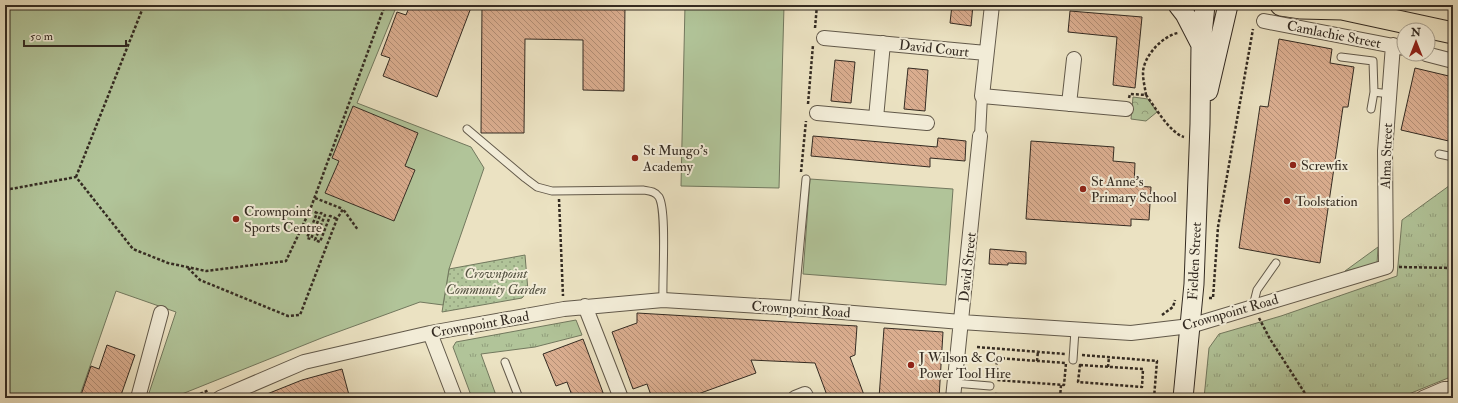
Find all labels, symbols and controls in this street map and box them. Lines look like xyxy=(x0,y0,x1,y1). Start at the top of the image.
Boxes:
street label: Camlachie Street xyxy=(1285,17,1383,52)
scale bar xyxy=(24,22,126,48)
north arrow xyxy=(1396,22,1436,62)
text: N xyxy=(1410,26,1422,39)
text: 50 m xyxy=(30,29,54,44)
street label: David Court xyxy=(898,36,970,61)
street label: Alma Street xyxy=(1377,122,1396,190)
place label: St Mungo's Academy xyxy=(642,142,708,176)
marker: St Mungo's Academy xyxy=(630,153,640,163)
place label: Screwfix xyxy=(1301,157,1349,174)
marker: Screwfix xyxy=(1288,160,1298,170)
place label: St Anne's Primary School xyxy=(1091,173,1177,207)
marker: St Anne's Primary School xyxy=(1078,184,1088,194)
place label: Toolstation xyxy=(1295,193,1358,210)
marker: Toolstation xyxy=(1282,196,1292,206)
place label: Crownpoint Sports Centre xyxy=(244,203,322,237)
marker: Crownpoint Sports Centre xyxy=(231,214,241,224)
street label: Fielden Street xyxy=(1184,221,1205,301)
street label: David Street xyxy=(955,231,980,303)
park label: Crownpoint Community Garden xyxy=(446,265,547,298)
street label: Crownpoint Road xyxy=(1180,291,1281,335)
street label: Crownpoint Road xyxy=(751,298,851,322)
street label: Crownpoint Road xyxy=(430,307,531,342)
place label: J Wilson & Co Power Tool Hire xyxy=(918,349,1011,382)
marker: J Wilson & Co Power Tool Hire xyxy=(906,360,916,370)

